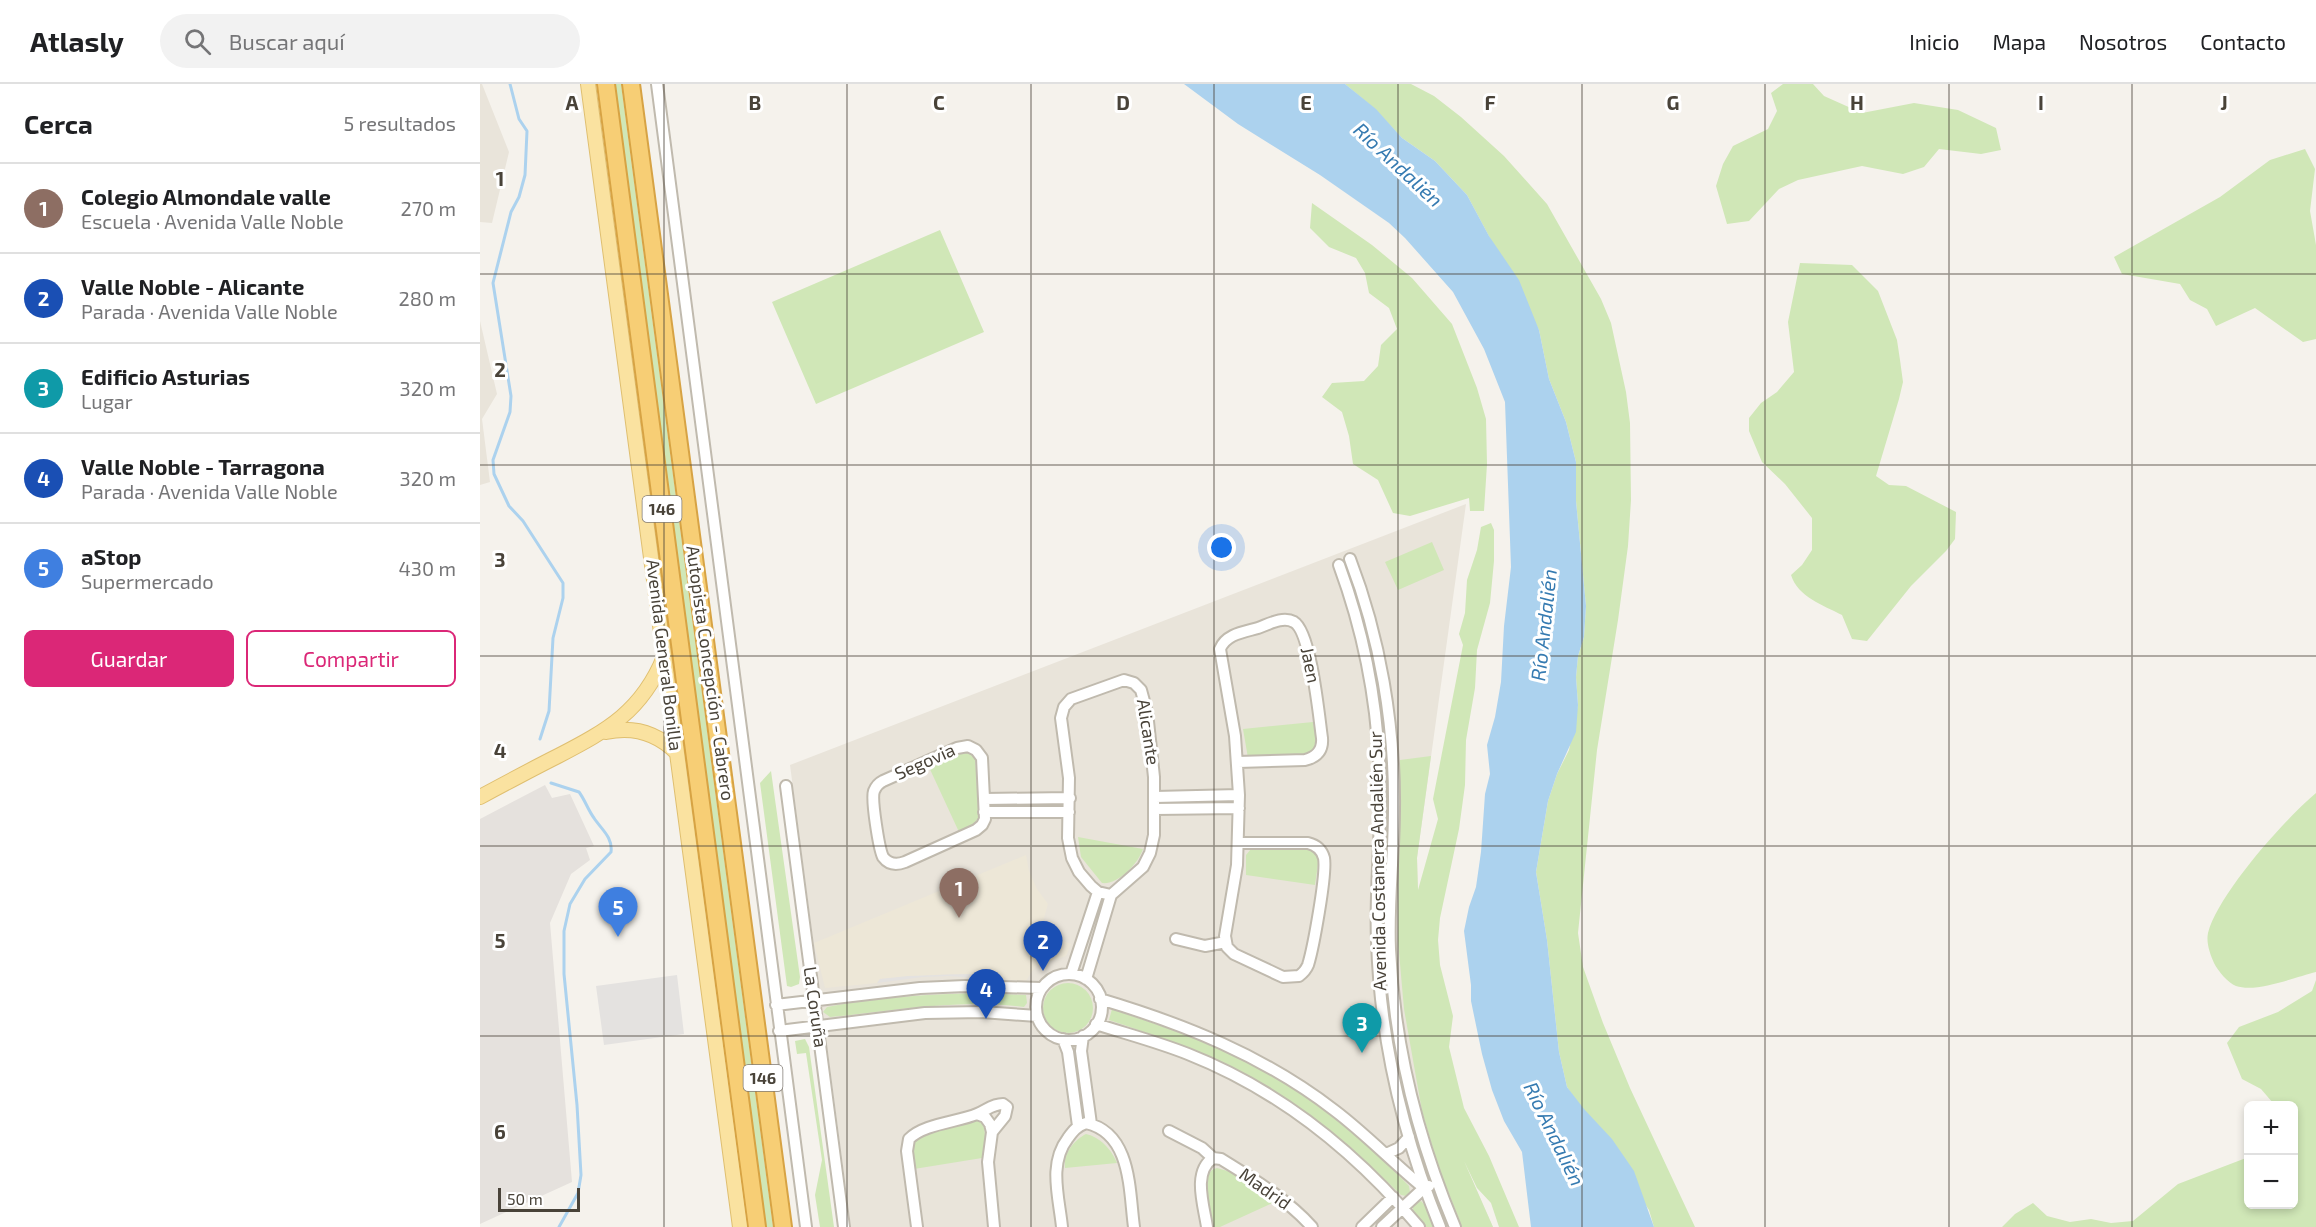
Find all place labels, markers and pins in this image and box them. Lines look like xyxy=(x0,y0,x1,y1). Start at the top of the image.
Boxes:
pin: 1 xyxy=(940,868,978,918)
pin: 5 xyxy=(598,888,638,937)
pin: 2 xyxy=(1024,922,1062,971)
pin: 4 xyxy=(966,970,1006,1019)
pin: 3 xyxy=(1342,1004,1382,1053)

